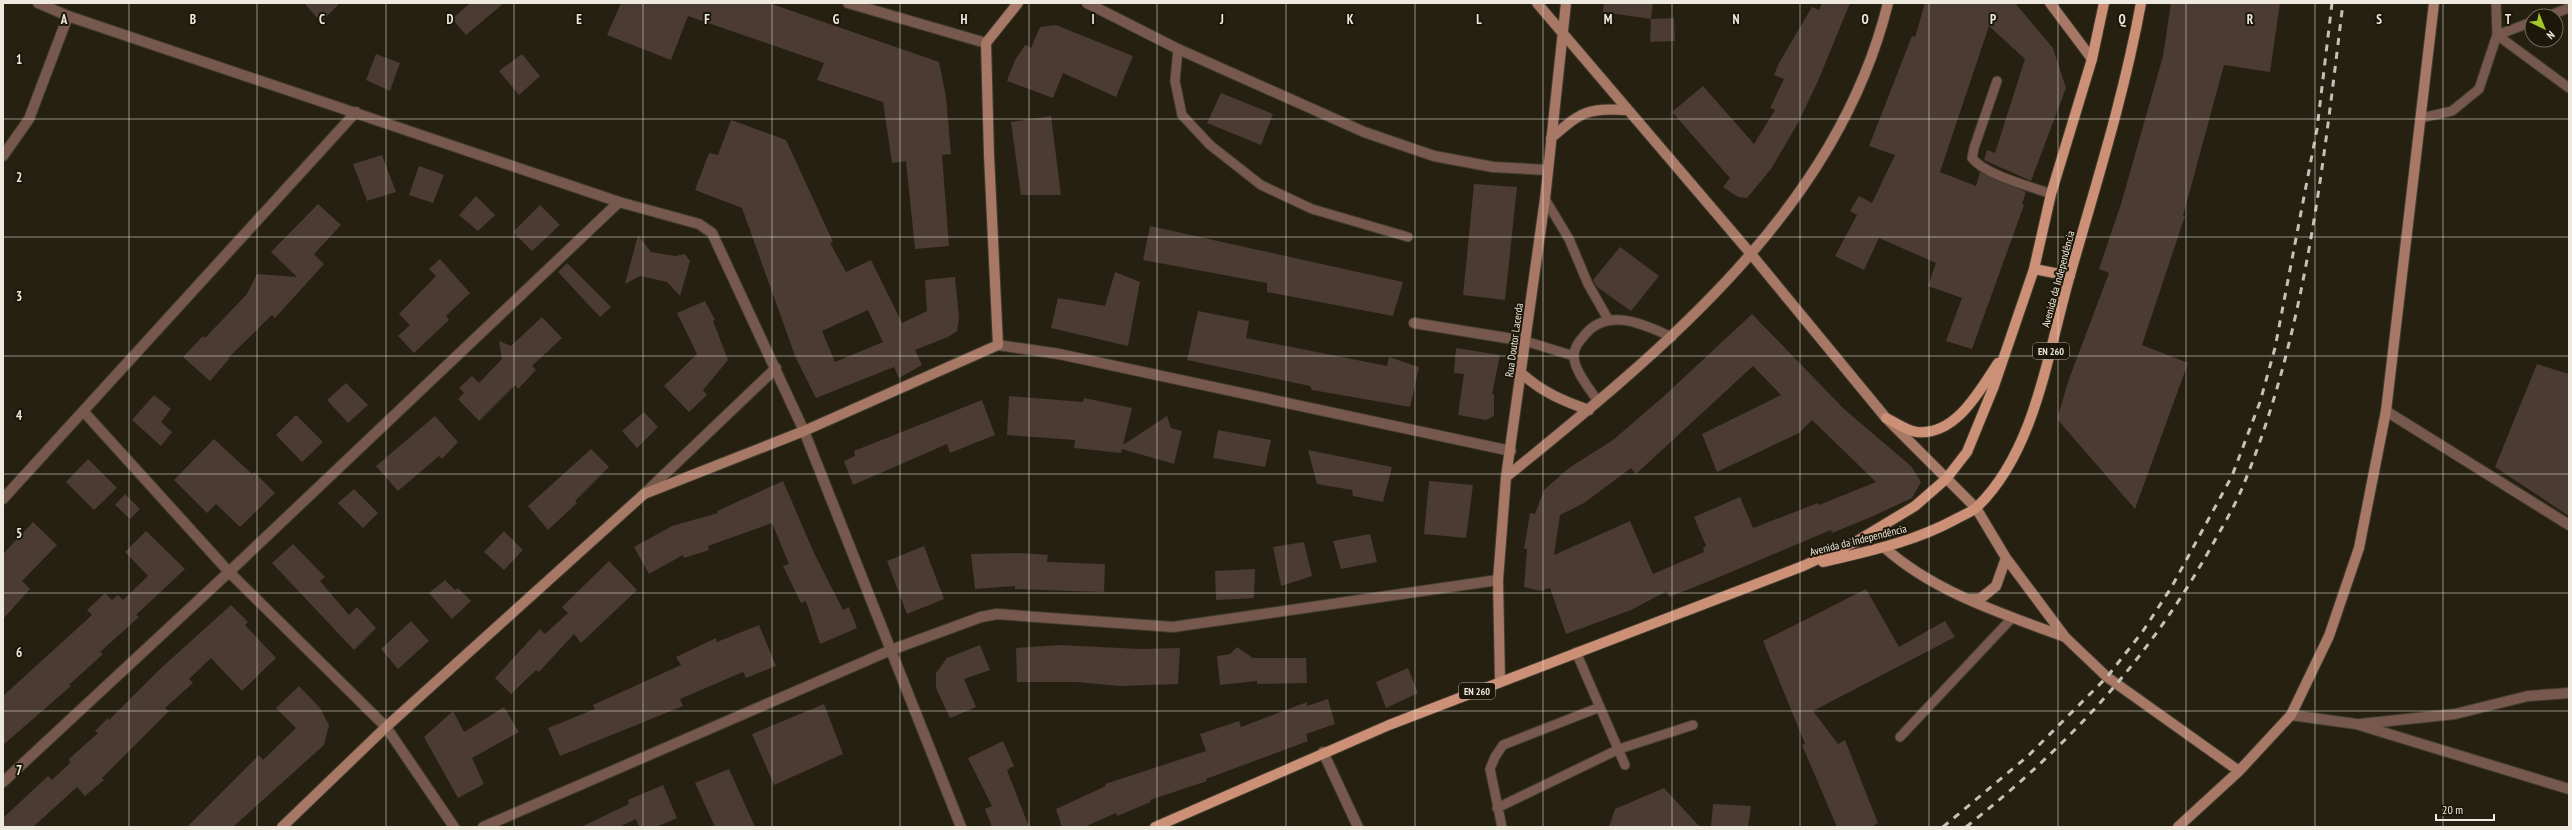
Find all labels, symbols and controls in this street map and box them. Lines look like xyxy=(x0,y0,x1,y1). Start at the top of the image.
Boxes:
north arrow xyxy=(2524,8,2564,48)
text: A xyxy=(60,11,68,28)
text: B xyxy=(190,11,196,28)
text: C xyxy=(319,11,325,28)
text: D xyxy=(447,11,454,28)
text: E xyxy=(576,11,582,28)
text: F xyxy=(704,11,710,28)
text: G xyxy=(833,11,840,28)
text: H xyxy=(961,11,968,28)
text: I xyxy=(1091,11,1095,28)
text: J xyxy=(1219,11,1224,28)
text: K xyxy=(1347,11,1354,28)
text: L xyxy=(1476,11,1482,28)
text: M xyxy=(1604,11,1613,28)
text: N xyxy=(1732,11,1740,28)
text: O xyxy=(1861,11,1869,28)
text: P xyxy=(1990,11,1996,28)
text: Q xyxy=(2118,11,2126,28)
text: R xyxy=(2247,11,2254,28)
text: S xyxy=(2376,11,2382,28)
text: T xyxy=(2505,11,2512,28)
text: N xyxy=(2544,28,2558,42)
text: 1 xyxy=(16,51,22,68)
text: 2 xyxy=(16,169,22,186)
street label: Avenida da Independência xyxy=(2038,229,2078,329)
text: 3 xyxy=(16,288,22,305)
street label: Rua Doutor Lacerda xyxy=(1502,302,1526,378)
road number: EN 260 xyxy=(2033,343,2069,359)
text: 4 xyxy=(16,407,23,424)
street label: Avenida da Independência xyxy=(1808,521,1908,559)
text: 5 xyxy=(16,525,22,542)
text: 6 xyxy=(16,644,22,661)
road number: EN 260 xyxy=(1459,683,1495,699)
text: 7 xyxy=(16,762,22,779)
scale bar xyxy=(2436,796,2494,822)
text: 20 m xyxy=(2442,802,2463,817)

